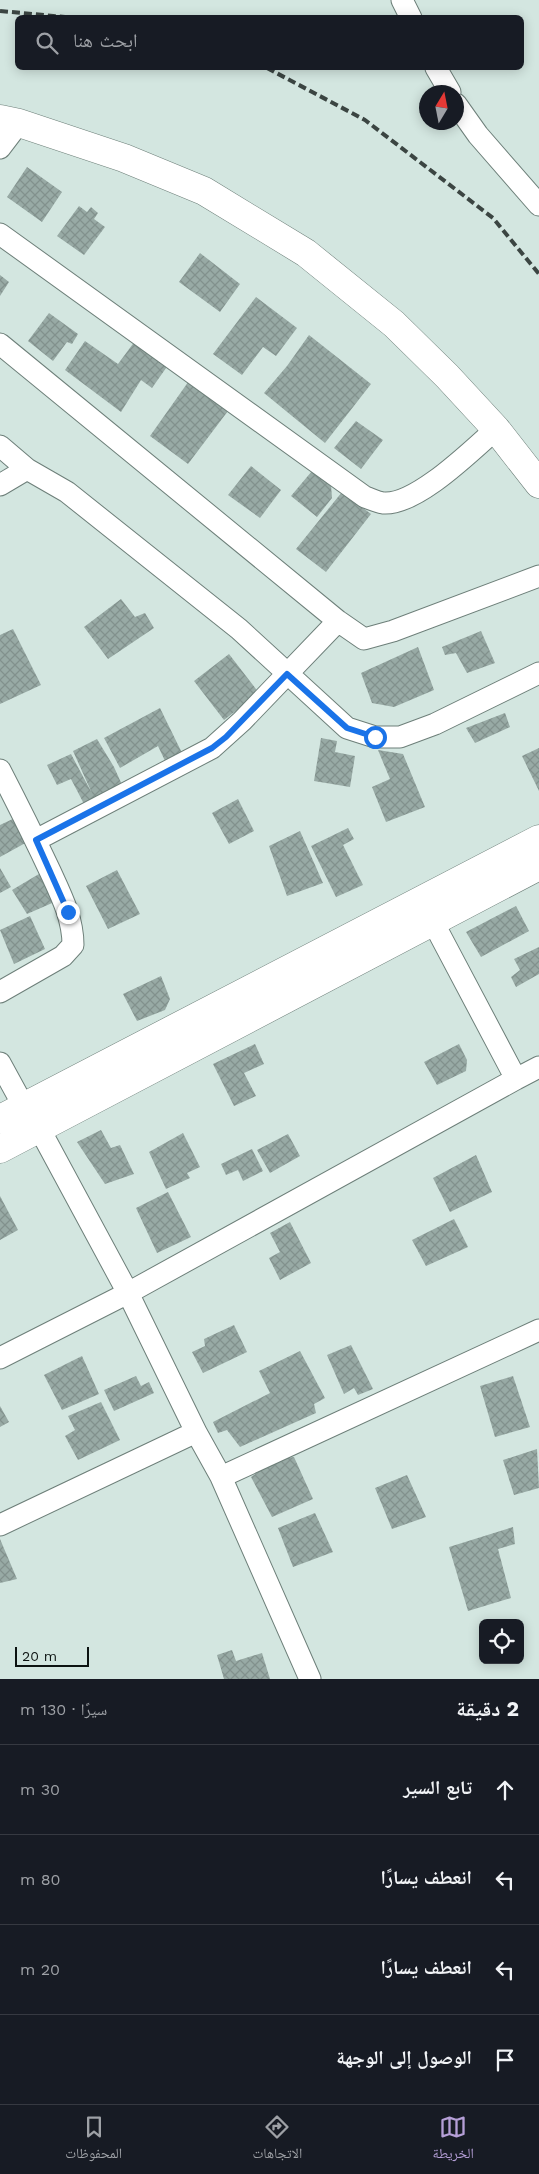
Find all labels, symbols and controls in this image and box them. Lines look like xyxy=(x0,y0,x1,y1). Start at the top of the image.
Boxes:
search box xyxy=(15,15,524,70)
icon: search xyxy=(33,29,61,57)
text: ابحث هنا xyxy=(73,29,137,52)
north arrow xyxy=(419,85,464,130)
route start xyxy=(364,726,387,749)
route end xyxy=(57,901,80,924)
map controls xyxy=(479,1619,524,1664)
button: locate xyxy=(479,1619,524,1664)
scale bar xyxy=(15,1644,89,1667)
text: 20 m xyxy=(22,1648,57,1664)
text: 2 دقيقة xyxy=(456,1696,519,1721)
text: سيرًا · 130 m xyxy=(20,1700,107,1719)
text: تابع السير xyxy=(403,1776,472,1799)
icon: ahead xyxy=(491,1776,519,1804)
text: 30 m xyxy=(20,1780,60,1799)
text: انعطف يسارًا xyxy=(380,1866,472,1889)
icon: left xyxy=(491,1866,519,1894)
text: 80 m xyxy=(20,1870,61,1889)
text: انعطف يسارًا xyxy=(380,1956,472,1979)
icon: left xyxy=(491,1956,519,1984)
text: 20 m xyxy=(20,1960,60,1979)
text: الوصول إلى الوجهة xyxy=(336,2046,472,2069)
icon: arrive xyxy=(491,2046,519,2074)
tab: المحفوظات xyxy=(65,2113,122,2167)
tab: الاتجاهات xyxy=(253,2113,302,2167)
tab: الخريطة xyxy=(433,2113,474,2167)

